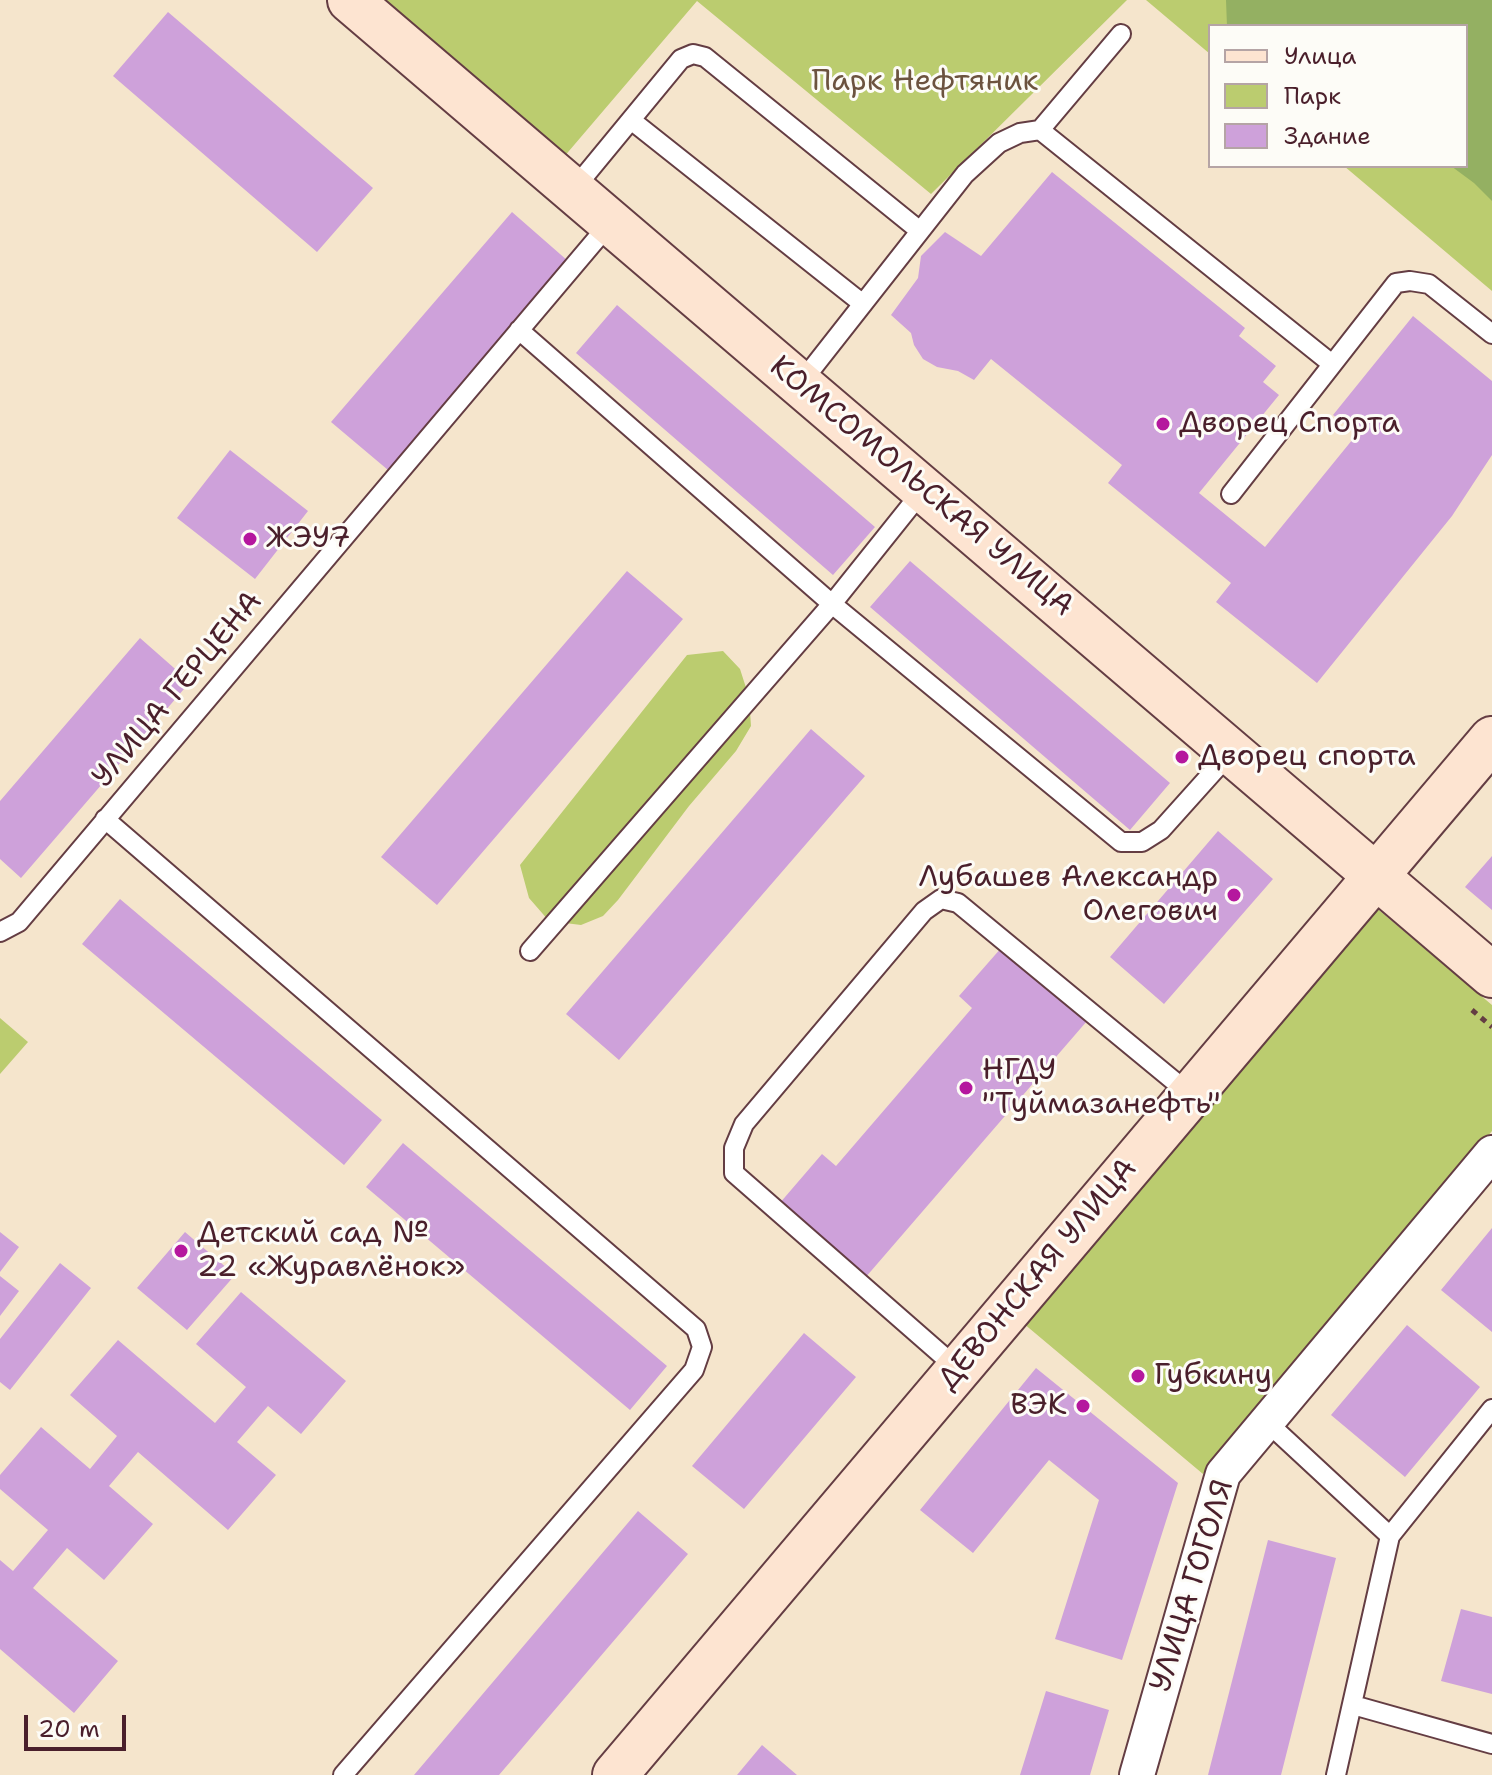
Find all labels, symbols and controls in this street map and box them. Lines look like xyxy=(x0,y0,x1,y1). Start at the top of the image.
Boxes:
legend xyxy=(1208,24,1468,168)
text: Улица xyxy=(1284,40,1357,72)
park label: Парк Нефтяник xyxy=(811,64,1039,100)
text: Парк xyxy=(1284,80,1341,112)
text: Здание xyxy=(1284,120,1371,152)
street label: КОМСОМОЛЬСКАЯ УЛИЦА xyxy=(762,349,1080,625)
place label: Дворец Спорта xyxy=(1179,406,1400,442)
marker: Дворец Спорта xyxy=(1154,415,1172,433)
place label: ЖЭУ7 xyxy=(266,521,351,557)
marker: ЖЭУ7 xyxy=(241,530,259,548)
street label: УЛИЦА ГЕРЦЕНА xyxy=(86,585,270,795)
place label: Дворец спорта xyxy=(1198,739,1416,775)
marker: Дворец спорта xyxy=(1173,748,1191,766)
place label: Лубашев Александр Олегович xyxy=(918,860,1218,930)
marker: Лубашев Александр Олегович xyxy=(1225,886,1243,904)
place label: НГДУ "Туймазанефть" xyxy=(982,1053,1221,1124)
marker: НГДУ "Туймазанефть" xyxy=(957,1079,975,1097)
street label: ДЕВОНСКАЯ УЛИЦА xyxy=(931,1152,1145,1398)
place label: Детский сад № 22 «Журавлёнок» xyxy=(197,1216,465,1286)
marker: Детский сад № 22 «Журавлёнок» xyxy=(172,1242,190,1260)
place label: Губкину xyxy=(1154,1358,1272,1394)
marker: Губкину xyxy=(1129,1367,1147,1385)
place label: ВЭК xyxy=(1010,1388,1067,1424)
marker: ВЭК xyxy=(1074,1397,1092,1415)
street label: УЛИЦА ГОГОЛЯ xyxy=(1144,1476,1242,1696)
scale bar xyxy=(28,1699,130,1749)
text: 20 m xyxy=(38,1713,100,1745)

